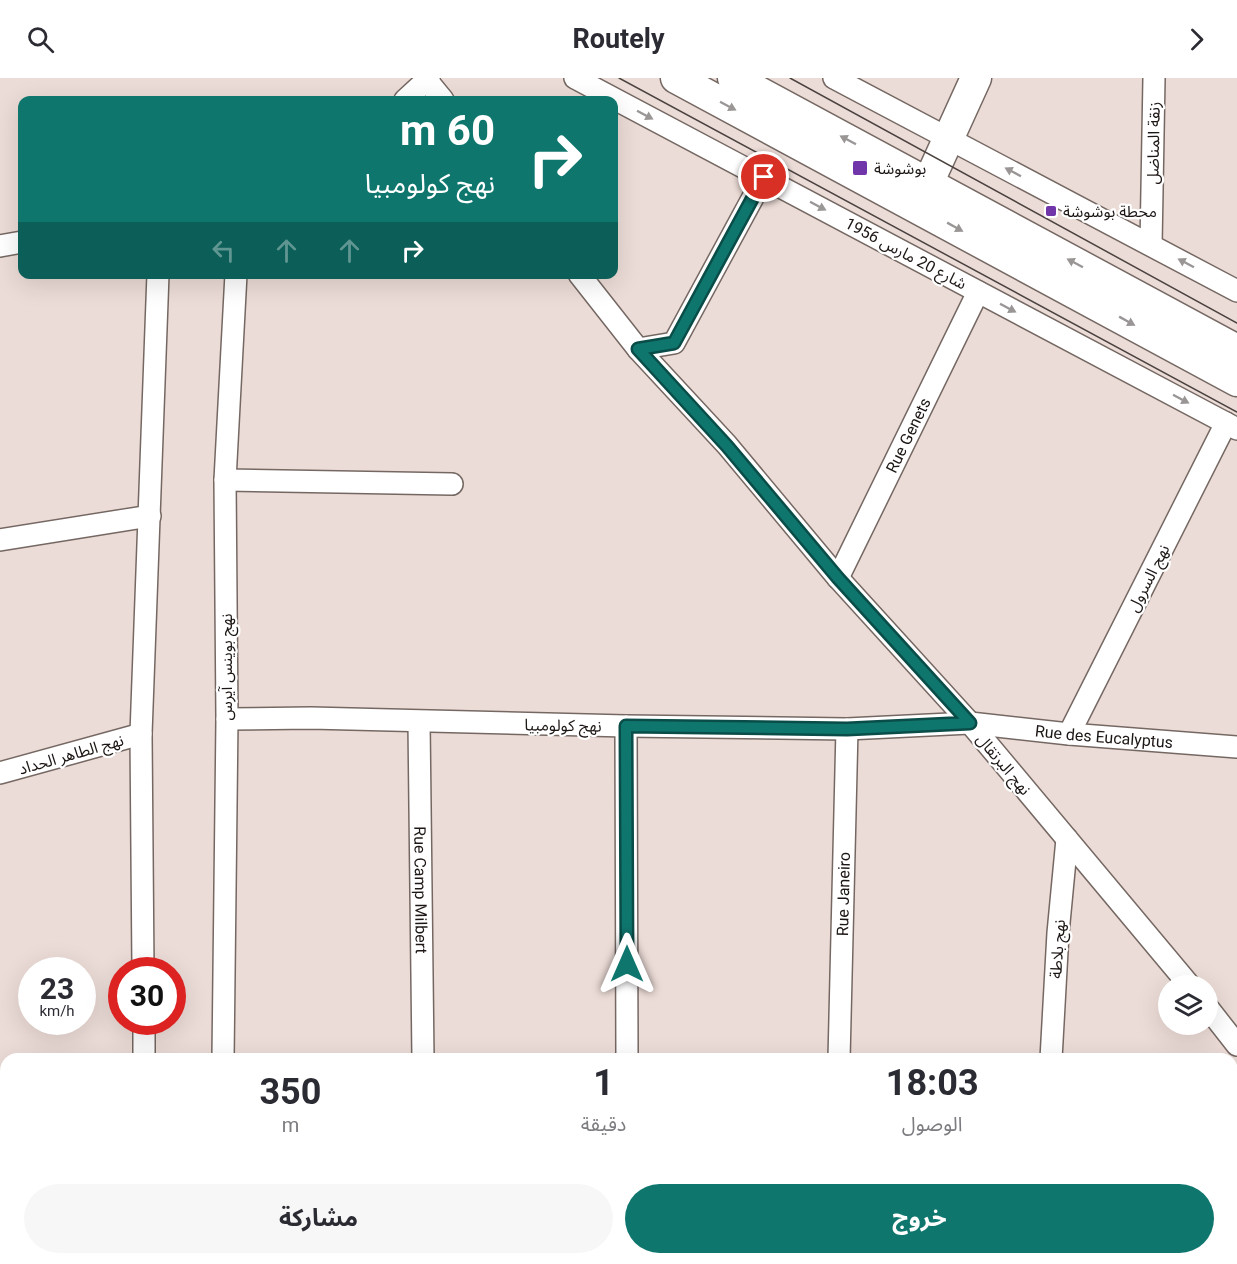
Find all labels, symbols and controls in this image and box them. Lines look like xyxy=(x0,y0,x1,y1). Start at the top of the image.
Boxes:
icon: search xyxy=(24,23,57,56)
text: Routely xyxy=(572,23,665,55)
icon: forward xyxy=(1180,23,1213,56)
one-way arrow xyxy=(720,101,737,111)
street label: زنقة المناضل xyxy=(1143,101,1164,185)
text: 60 m xyxy=(400,106,495,155)
one-way arrow xyxy=(637,110,654,120)
icon: right xyxy=(516,120,594,198)
one-way arrow xyxy=(839,135,856,145)
pin xyxy=(738,151,789,202)
marker: بوشوشة xyxy=(851,159,869,177)
place label: بوشوشة xyxy=(874,159,926,178)
icon: arrive xyxy=(747,160,780,193)
one-way arrow xyxy=(1005,167,1022,177)
text: نهج كولومبيا xyxy=(365,168,495,200)
one-way arrow xyxy=(810,201,827,211)
place label: محطة بوشوشة xyxy=(1063,202,1157,221)
marker: محطة بوشوشة xyxy=(1044,204,1058,218)
street label: شارع 20 مارس 1956 xyxy=(840,213,970,296)
one-way arrow xyxy=(947,222,964,232)
icon: left xyxy=(207,234,240,267)
icon: ahead xyxy=(270,234,303,267)
icon: ahead xyxy=(333,234,366,267)
icon: right xyxy=(396,234,429,267)
one-way arrow xyxy=(1066,258,1083,268)
one-way arrow xyxy=(1177,258,1194,268)
one-way arrow xyxy=(1000,303,1017,313)
one-way arrow xyxy=(1118,316,1135,326)
one-way arrow xyxy=(1172,394,1189,404)
street label: Rue Genets xyxy=(882,395,935,476)
street label: نهج السرول xyxy=(1123,541,1176,616)
street label: نهج بوينس آيرس xyxy=(217,614,239,720)
street label: نهج كولومبيا xyxy=(524,715,602,739)
street label: Rue des Eucalyptus xyxy=(1034,721,1174,752)
street label: نهج الطاهر الحداد xyxy=(16,730,127,781)
street label: نهج البرتقال xyxy=(970,730,1035,801)
street label: Rue Camp Milbert xyxy=(410,826,431,954)
street label: Rue Janeiro xyxy=(833,852,854,936)
street label: نهج بلاطة xyxy=(1046,919,1072,979)
position arrow xyxy=(595,932,659,996)
speed limit sign: 30 xyxy=(108,957,186,1035)
text: 23 xyxy=(40,971,74,1006)
map controls xyxy=(1158,975,1218,1035)
button: layers xyxy=(1158,975,1218,1035)
text: km/h xyxy=(39,1002,75,1020)
text: 1 xyxy=(593,1062,614,1104)
text: 18:03 xyxy=(886,1062,979,1104)
text: 350 xyxy=(259,1071,321,1113)
text: دقيقة xyxy=(581,1112,626,1136)
text: الوصول xyxy=(902,1112,963,1136)
text: m xyxy=(282,1113,299,1137)
button: مشاركة xyxy=(24,1184,613,1253)
button: خروج xyxy=(625,1184,1214,1253)

